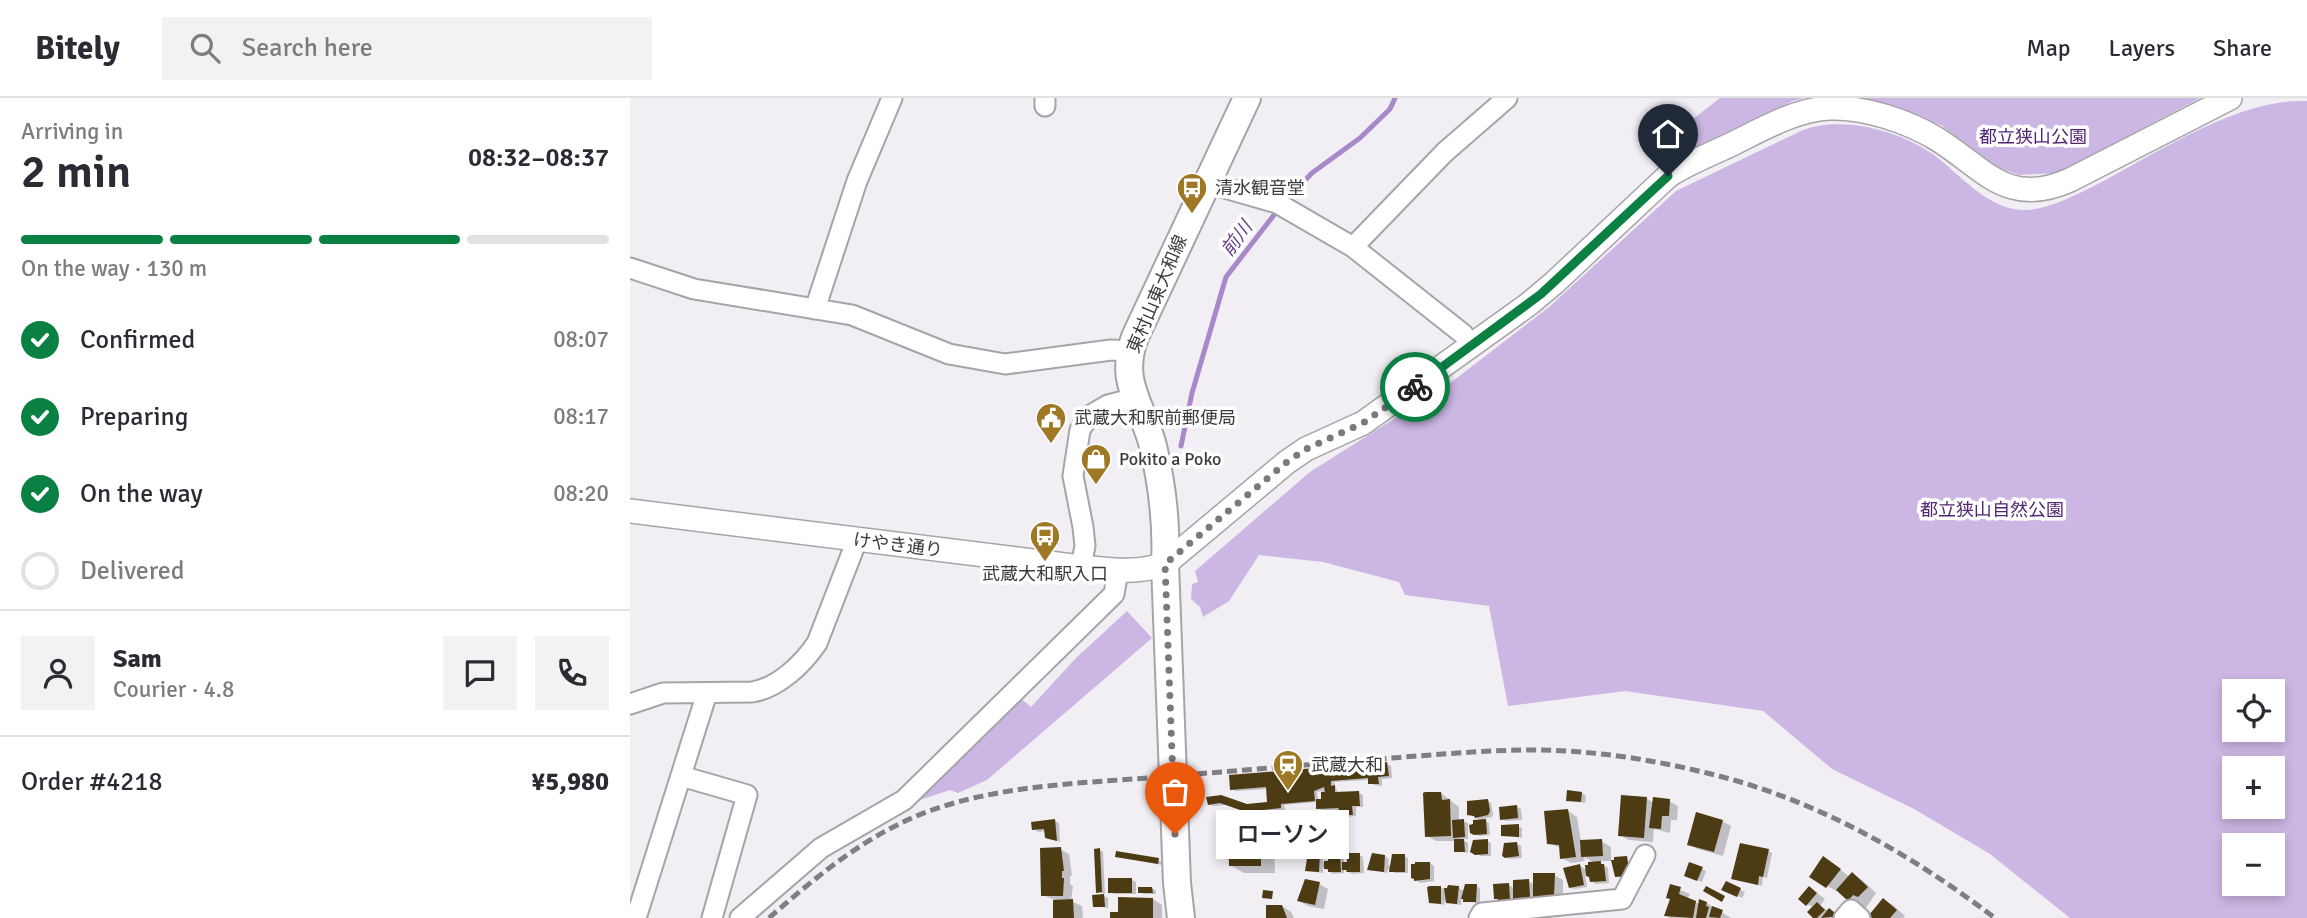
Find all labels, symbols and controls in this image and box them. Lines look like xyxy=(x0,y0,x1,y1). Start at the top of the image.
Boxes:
search box xyxy=(162,17,652,80)
text: Bitely xyxy=(35,28,120,69)
icon: search xyxy=(186,29,224,67)
text: Search here xyxy=(242,32,373,64)
text: Map xyxy=(2026,33,2071,63)
text: Layers xyxy=(2109,33,2175,63)
text: Share xyxy=(2213,33,2272,63)
pin xyxy=(1638,104,1698,176)
icon: home xyxy=(1649,115,1687,153)
text: Arriving in xyxy=(21,117,123,146)
park label: 都立狭山公園 xyxy=(1979,126,2087,148)
text: 08:32–08:37 xyxy=(468,142,609,174)
text: 2 min xyxy=(21,144,131,200)
bus stop icon: 清水観音堂 xyxy=(1175,171,1209,215)
place label: 清水観音堂 xyxy=(1215,177,1305,199)
water label: 前川 xyxy=(1216,215,1259,261)
street label: 東村山東大和線 xyxy=(1122,232,1192,356)
text: On the way · 130 m xyxy=(21,254,207,283)
icon: check xyxy=(21,321,59,359)
text: Confirmed xyxy=(80,324,195,356)
text: 08:07 xyxy=(553,325,609,354)
courier xyxy=(1380,352,1450,422)
icon: bike xyxy=(1396,368,1434,406)
icon: check xyxy=(21,398,59,436)
text: Preparing xyxy=(80,401,188,433)
public building icon: 武蔵大和駅前郵便局 xyxy=(1034,401,1068,445)
text: 08:17 xyxy=(553,402,609,431)
place label: 武蔵大和駅前郵便局 xyxy=(1074,407,1236,429)
shop icon: Pokito a Poko xyxy=(1079,442,1113,486)
place label: Pokito a Poko xyxy=(1119,448,1221,470)
icon: check xyxy=(21,475,59,513)
text: On the way xyxy=(80,478,203,510)
text: 08:20 xyxy=(553,479,609,508)
park label: 都立狭山自然公園 xyxy=(1920,499,2064,521)
bus stop icon: 武蔵大和駅入口 xyxy=(1028,519,1062,563)
street label: けやき通り xyxy=(852,529,944,561)
text: Delivered xyxy=(80,555,185,587)
place label: 武蔵大和駅入口 xyxy=(982,563,1108,585)
button: person xyxy=(21,636,95,710)
button: chat xyxy=(443,636,517,710)
button: phone xyxy=(535,636,609,710)
text: Sam xyxy=(113,643,162,675)
text: Courier · 4.8 xyxy=(113,675,234,704)
map controls xyxy=(2222,679,2285,896)
button: locate xyxy=(2222,679,2285,742)
station icon: 武蔵大和 xyxy=(1271,748,1305,792)
place label: 武蔵大和 xyxy=(1311,754,1383,776)
button: + xyxy=(2222,756,2285,819)
pin xyxy=(1145,762,1205,834)
text: Order #4218 xyxy=(21,766,162,798)
text: ¥5,980 xyxy=(531,766,609,798)
icon: bag xyxy=(1156,773,1194,811)
callout: ローソン xyxy=(1217,810,1350,858)
text: ローソン xyxy=(1237,820,1329,849)
button: − xyxy=(2222,833,2285,896)

